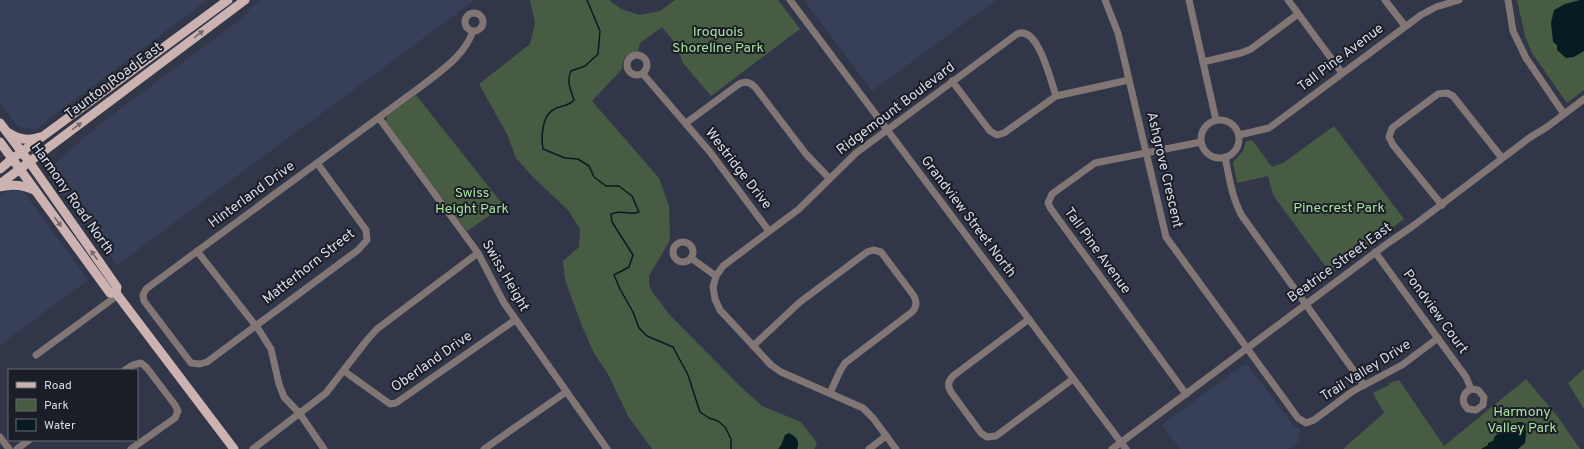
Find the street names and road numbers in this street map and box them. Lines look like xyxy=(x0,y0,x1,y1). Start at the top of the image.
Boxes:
street label: Tall Pine Avenue xyxy=(1295,20,1387,96)
street label: Taunton Road East xyxy=(62,39,166,123)
street label: Ridgemount Boulevard xyxy=(834,59,958,159)
street label: Ashgrove Crescent xyxy=(1142,110,1186,230)
street label: Westridge Drive xyxy=(701,125,775,213)
street label: Harmony Road North xyxy=(27,140,117,258)
street label: Grandview Street North xyxy=(917,153,1019,281)
street label: Hinterland Drive xyxy=(205,158,299,232)
street label: Tall Pine Avenue xyxy=(1060,204,1134,298)
street label: Beatrice Street East xyxy=(1285,219,1395,307)
street label: Matterhorn Street xyxy=(260,226,358,308)
street label: Swiss Height xyxy=(478,237,532,315)
street label: Pondview Court xyxy=(1399,267,1471,357)
street label: Oberland Drive xyxy=(388,328,476,396)
street label: Trail Valley Drive xyxy=(1318,336,1414,406)

